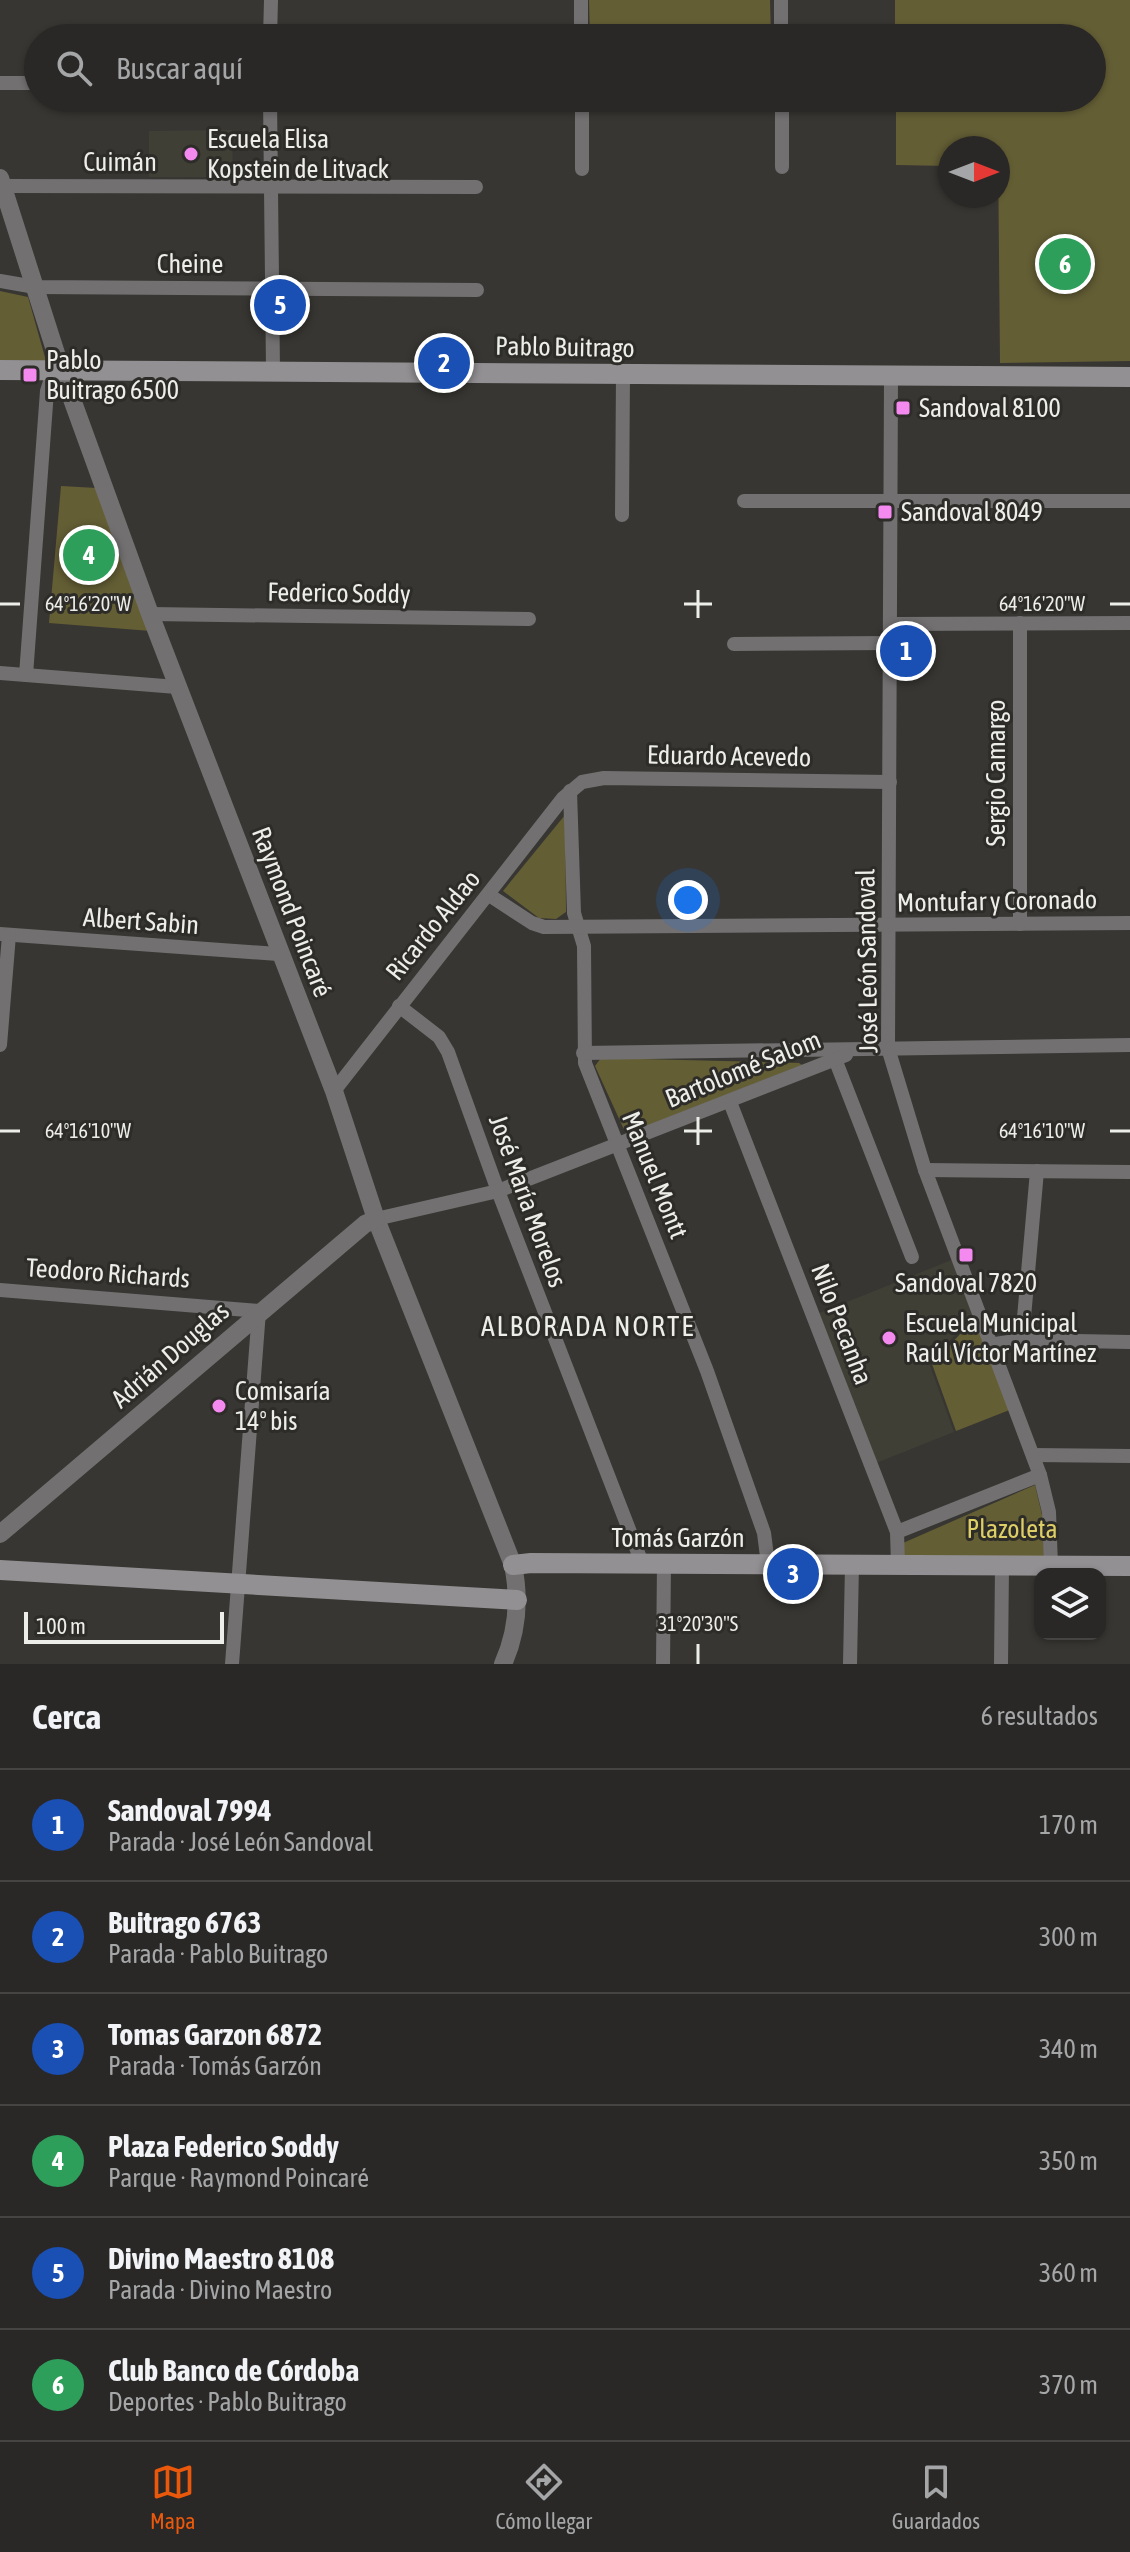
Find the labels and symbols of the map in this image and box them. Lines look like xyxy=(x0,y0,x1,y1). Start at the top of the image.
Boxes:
place label: Escuela Elisa Kopstein de Litvack xyxy=(207,124,389,184)
north arrow xyxy=(938,136,1010,208)
marker: Escuela Elisa Kopstein de Litvack xyxy=(182,145,200,163)
street label: Cuimán xyxy=(83,147,157,177)
pin: 6 xyxy=(1039,234,1091,294)
street label: Cheine xyxy=(157,249,223,279)
pin: 5 xyxy=(254,275,306,335)
street label: Pablo Buitrago xyxy=(495,331,635,363)
pin: 2 xyxy=(418,333,470,393)
place label: Pablo Buitrago 6500 xyxy=(46,345,179,405)
marker: Pablo Buitrago 6500 xyxy=(21,366,39,384)
place label: Sandoval 8100 xyxy=(919,393,1061,423)
marker: Sandoval 8100 xyxy=(894,399,912,417)
place label: Sandoval 8049 xyxy=(901,497,1043,527)
marker: Sandoval 8049 xyxy=(876,503,894,521)
pin: 4 xyxy=(63,525,115,585)
street label: Federico Soddy xyxy=(267,577,411,609)
text: 64°16'20"W xyxy=(45,592,132,615)
text: 64°16'20"W xyxy=(999,592,1086,615)
pin: 1 xyxy=(880,621,932,681)
street label: Sergio Camargo xyxy=(981,700,1011,846)
street label: Eduardo Acevedo xyxy=(647,740,811,772)
street label: Raymond Poincaré xyxy=(246,823,338,1001)
street label: Ricardo Aldao xyxy=(380,864,486,986)
street label: José León Sandoval xyxy=(850,868,884,1054)
your location xyxy=(668,880,708,920)
street label: Montufar y Coronado xyxy=(897,884,1097,918)
street label: Albert Sabin xyxy=(82,902,200,940)
street label: Bartolomé Salom xyxy=(661,1024,825,1114)
street label: Manuel Montt xyxy=(616,1107,694,1243)
street label: José María Morelos xyxy=(483,1111,573,1291)
text: 64°16'10"W xyxy=(45,1119,132,1142)
text: 64°16'10"W xyxy=(999,1119,1086,1142)
marker: Sandoval 7820 xyxy=(957,1246,975,1264)
street label: Teodoro Richards xyxy=(25,1252,191,1294)
street label: Nilo Pecanha xyxy=(805,1259,879,1389)
place label: Sandoval 7820 xyxy=(895,1268,1037,1298)
street label: Adrián Douglas xyxy=(105,1296,235,1414)
place label: Escuela Municipal Raúl Víctor Martínez xyxy=(905,1308,1096,1368)
district label: ALBORADA NORTE xyxy=(481,1310,695,1342)
marker: Escuela Municipal Raúl Víctor Martínez xyxy=(880,1329,898,1347)
place label: Comisaría 14º bis xyxy=(235,1376,331,1436)
marker: Comisaría 14º bis xyxy=(210,1397,228,1415)
park label: Plazoleta xyxy=(966,1514,1058,1544)
street label: Tomás Garzón xyxy=(611,1523,745,1553)
pin: 3 xyxy=(767,1544,819,1604)
scale bar xyxy=(24,1608,224,1644)
text: 31°20'30"S xyxy=(658,1612,738,1635)

